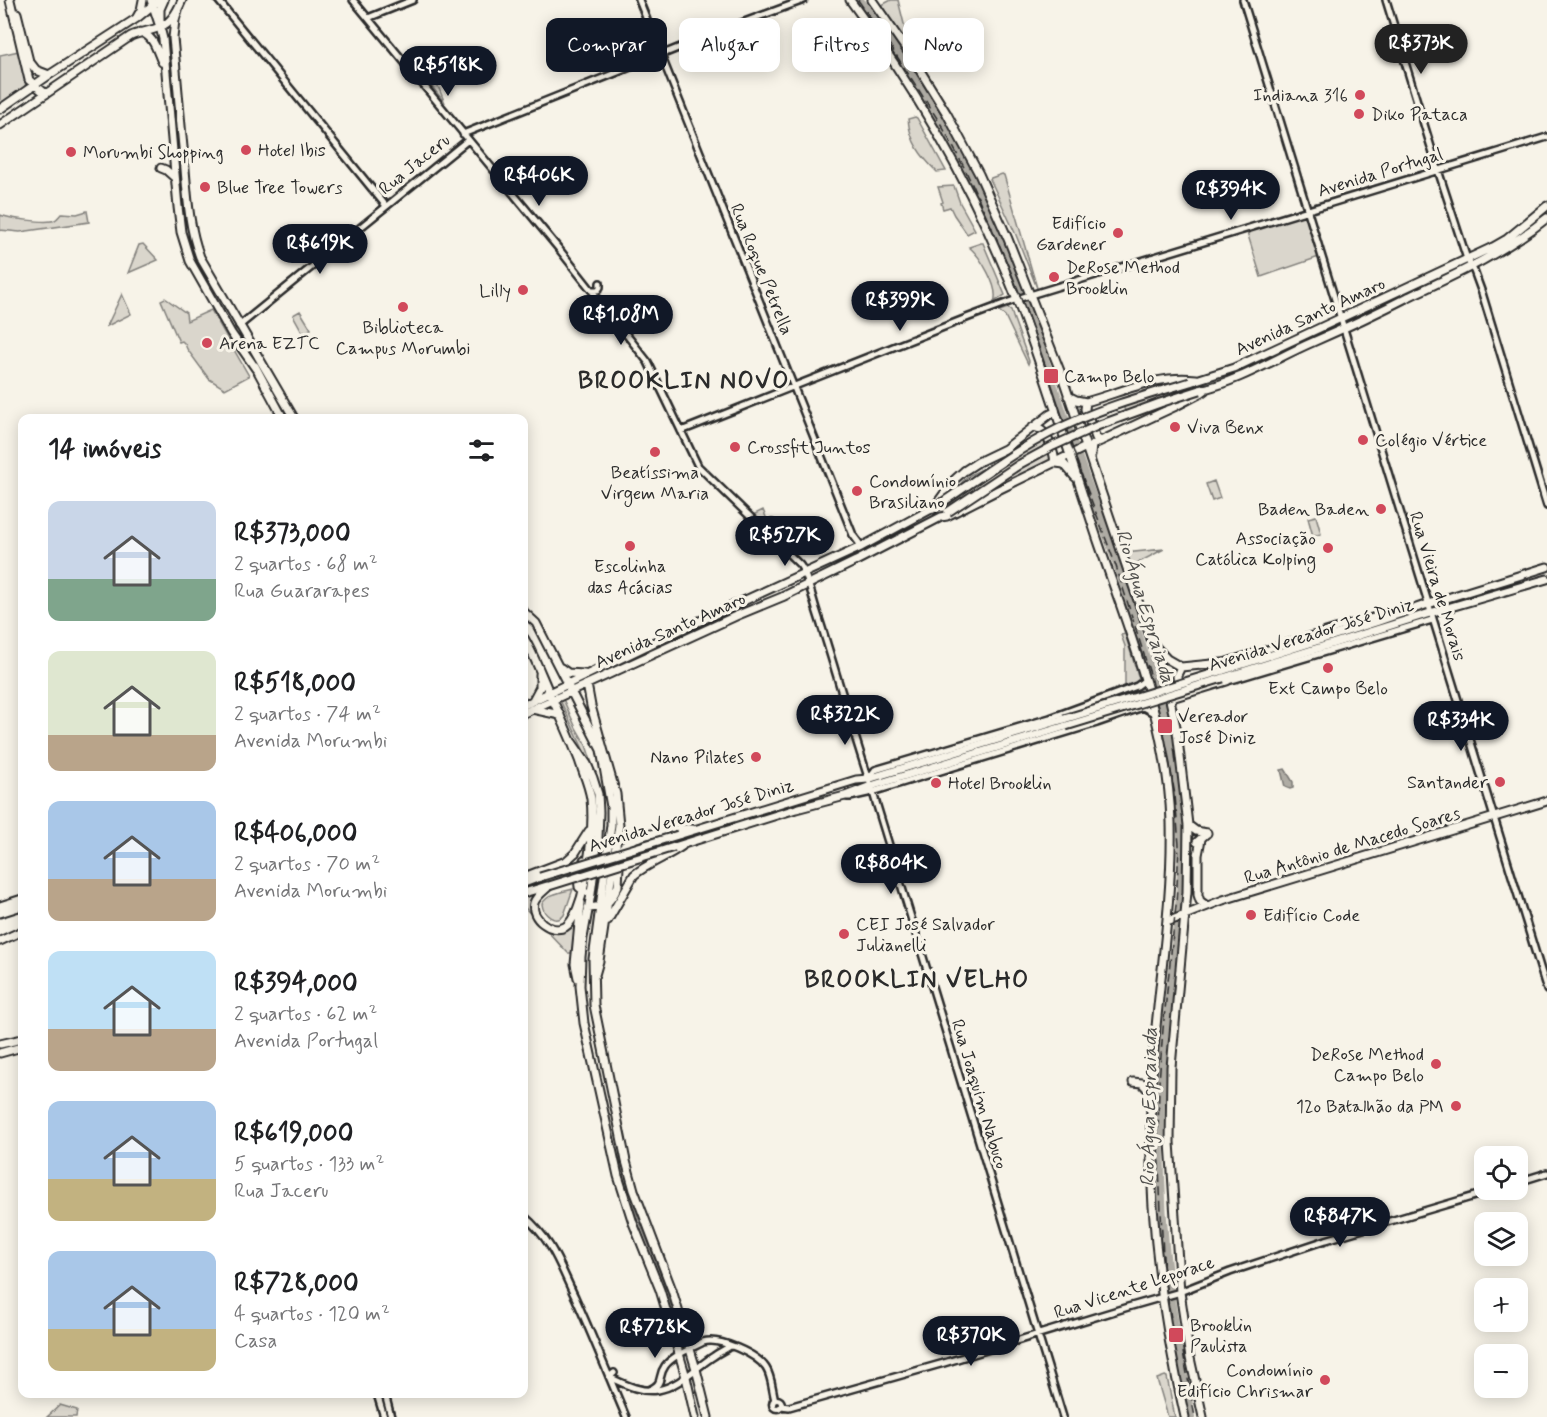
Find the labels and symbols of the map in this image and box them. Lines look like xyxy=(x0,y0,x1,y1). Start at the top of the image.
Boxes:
pin: R$373K xyxy=(1372,24,1470,75)
pin: R$518K xyxy=(399,46,497,97)
place label: Indiana 316 xyxy=(1253,84,1348,108)
marker: Indiana 316 xyxy=(1353,88,1367,102)
place label: Diko Pataca xyxy=(1371,103,1468,127)
marker: Diko Pataca xyxy=(1352,107,1366,121)
street label: Rua Jaceru xyxy=(374,129,455,201)
place label: Hotel Ibis xyxy=(258,139,326,163)
place label: Morumbi Shopping xyxy=(83,141,224,165)
marker: Hotel Ibis xyxy=(239,143,253,157)
street label: Avenida Portugal xyxy=(1315,143,1446,203)
marker: Morumbi Shopping xyxy=(64,145,78,159)
pin: R$406K xyxy=(490,156,588,207)
pin: R$394K xyxy=(1182,170,1280,221)
place label: Blue Tree Towers xyxy=(217,176,343,200)
marker: Blue Tree Towers xyxy=(198,180,212,194)
street label: Rua Roque Petrella xyxy=(724,200,798,339)
place label: Edifício Gardener xyxy=(1036,212,1107,257)
pin: R$619K xyxy=(271,224,369,275)
marker: Edifício Gardener xyxy=(1111,226,1125,240)
place label: DeRose Method Brooklin xyxy=(1066,256,1180,301)
marker: DeRose Method Brooklin xyxy=(1047,270,1061,284)
street label: Avenida Santo Amaro xyxy=(1232,272,1389,362)
place label: Lilly xyxy=(479,279,511,303)
pin: R$399K xyxy=(851,281,949,332)
marker: Lilly xyxy=(516,283,530,297)
pin: R$1.08M xyxy=(566,295,676,346)
marker: Biblioteca Campus Morumbi xyxy=(396,300,410,314)
place label: Biblioteca Campus Morumbi xyxy=(335,316,471,361)
place label: Arena EZTC xyxy=(219,332,320,356)
marker: Arena EZTC xyxy=(200,336,214,350)
place label: Campo Belo xyxy=(1064,365,1154,389)
district label: BROOKLIN NOVO xyxy=(578,366,790,397)
marker: Campo Belo xyxy=(1042,367,1060,385)
place label: Viva Benx xyxy=(1187,416,1264,440)
marker: Viva Benx xyxy=(1168,420,1182,434)
place label: Colégio Vértice xyxy=(1375,429,1487,453)
marker: Colégio Vértice xyxy=(1356,433,1370,447)
place label: Crossfit Juntos xyxy=(747,436,871,460)
marker: Crossfit Juntos xyxy=(728,440,742,454)
marker: Beatíssima Virgem Maria xyxy=(648,445,662,459)
place label: Beatíssima Virgem Maria xyxy=(601,461,709,507)
place label: Condomínio Brasiliano xyxy=(869,470,956,515)
marker: Condomínio Brasiliano xyxy=(850,484,864,498)
place label: Baden Baden xyxy=(1258,498,1369,522)
marker: Baden Baden xyxy=(1374,502,1388,516)
street label: Rua Vieira de Morais xyxy=(1403,509,1471,664)
pin: R$527K xyxy=(736,516,834,567)
water label: Rio Água Espraiada xyxy=(1108,526,1181,687)
place label: Associação Católica Kolping xyxy=(1195,527,1316,573)
marker: Escolinha das Acácias xyxy=(623,539,637,553)
marker: Associação Católica Kolping xyxy=(1321,541,1335,555)
place label: Escolinha das Acácias xyxy=(587,555,673,600)
street label: Avenida Santo Amaro xyxy=(591,587,750,675)
street label: Avenida Vereador José Diniz xyxy=(1206,592,1417,678)
marker: Ext Campo Belo xyxy=(1321,661,1335,675)
place label: Ext Campo Belo xyxy=(1268,677,1388,701)
pin: R$322K xyxy=(796,695,894,746)
pin: R$334K xyxy=(1412,701,1510,752)
place label: Vereador José Diniz xyxy=(1178,705,1256,750)
marker: Vereador José Diniz xyxy=(1156,717,1174,735)
place label: Nano Pilates xyxy=(650,746,744,770)
marker: Nano Pilates xyxy=(749,750,763,764)
place label: Santander xyxy=(1407,771,1489,795)
place label: Hotel Brooklin xyxy=(948,772,1052,796)
street label: Avenida Vereador José Diniz xyxy=(586,773,797,859)
marker: Santander xyxy=(1493,775,1507,789)
marker: Hotel Brooklin xyxy=(929,776,943,790)
street label: Rua Antônio de Macedo Soares xyxy=(1241,802,1463,890)
pin: R$804K xyxy=(842,844,940,895)
place label: Edifício Code xyxy=(1263,904,1360,928)
marker: Edifício Code xyxy=(1244,908,1258,922)
place label: CEI José Salvador Julianelli xyxy=(856,913,995,958)
marker: CEI José Salvador Julianelli xyxy=(837,927,851,941)
district label: BROOKLIN VELHO xyxy=(804,965,1030,996)
street label: Rua Joaquim Nabuco xyxy=(945,1017,1013,1172)
water label: Rio Água Espraiada xyxy=(1135,1027,1164,1187)
place label: DeRose Method Campo Belo xyxy=(1310,1043,1424,1088)
marker: DeRose Method Campo Belo xyxy=(1429,1057,1443,1071)
place label: 12o Batalhão da PM xyxy=(1296,1095,1444,1119)
marker: 12o Batalhão da PM xyxy=(1449,1099,1463,1113)
pin: R$847K xyxy=(1291,1197,1389,1248)
street label: Rua Vicente Leporace xyxy=(1051,1251,1218,1325)
pin: R$728K xyxy=(606,1308,704,1359)
place label: Brooklin Paulista xyxy=(1190,1314,1252,1359)
pin: R$370K xyxy=(922,1316,1020,1367)
marker: Brooklin Paulista xyxy=(1167,1326,1185,1344)
place label: Condomínio Edifício Chrismar xyxy=(1177,1359,1314,1404)
marker: Condomínio Edifício Chrismar xyxy=(1318,1373,1332,1387)

